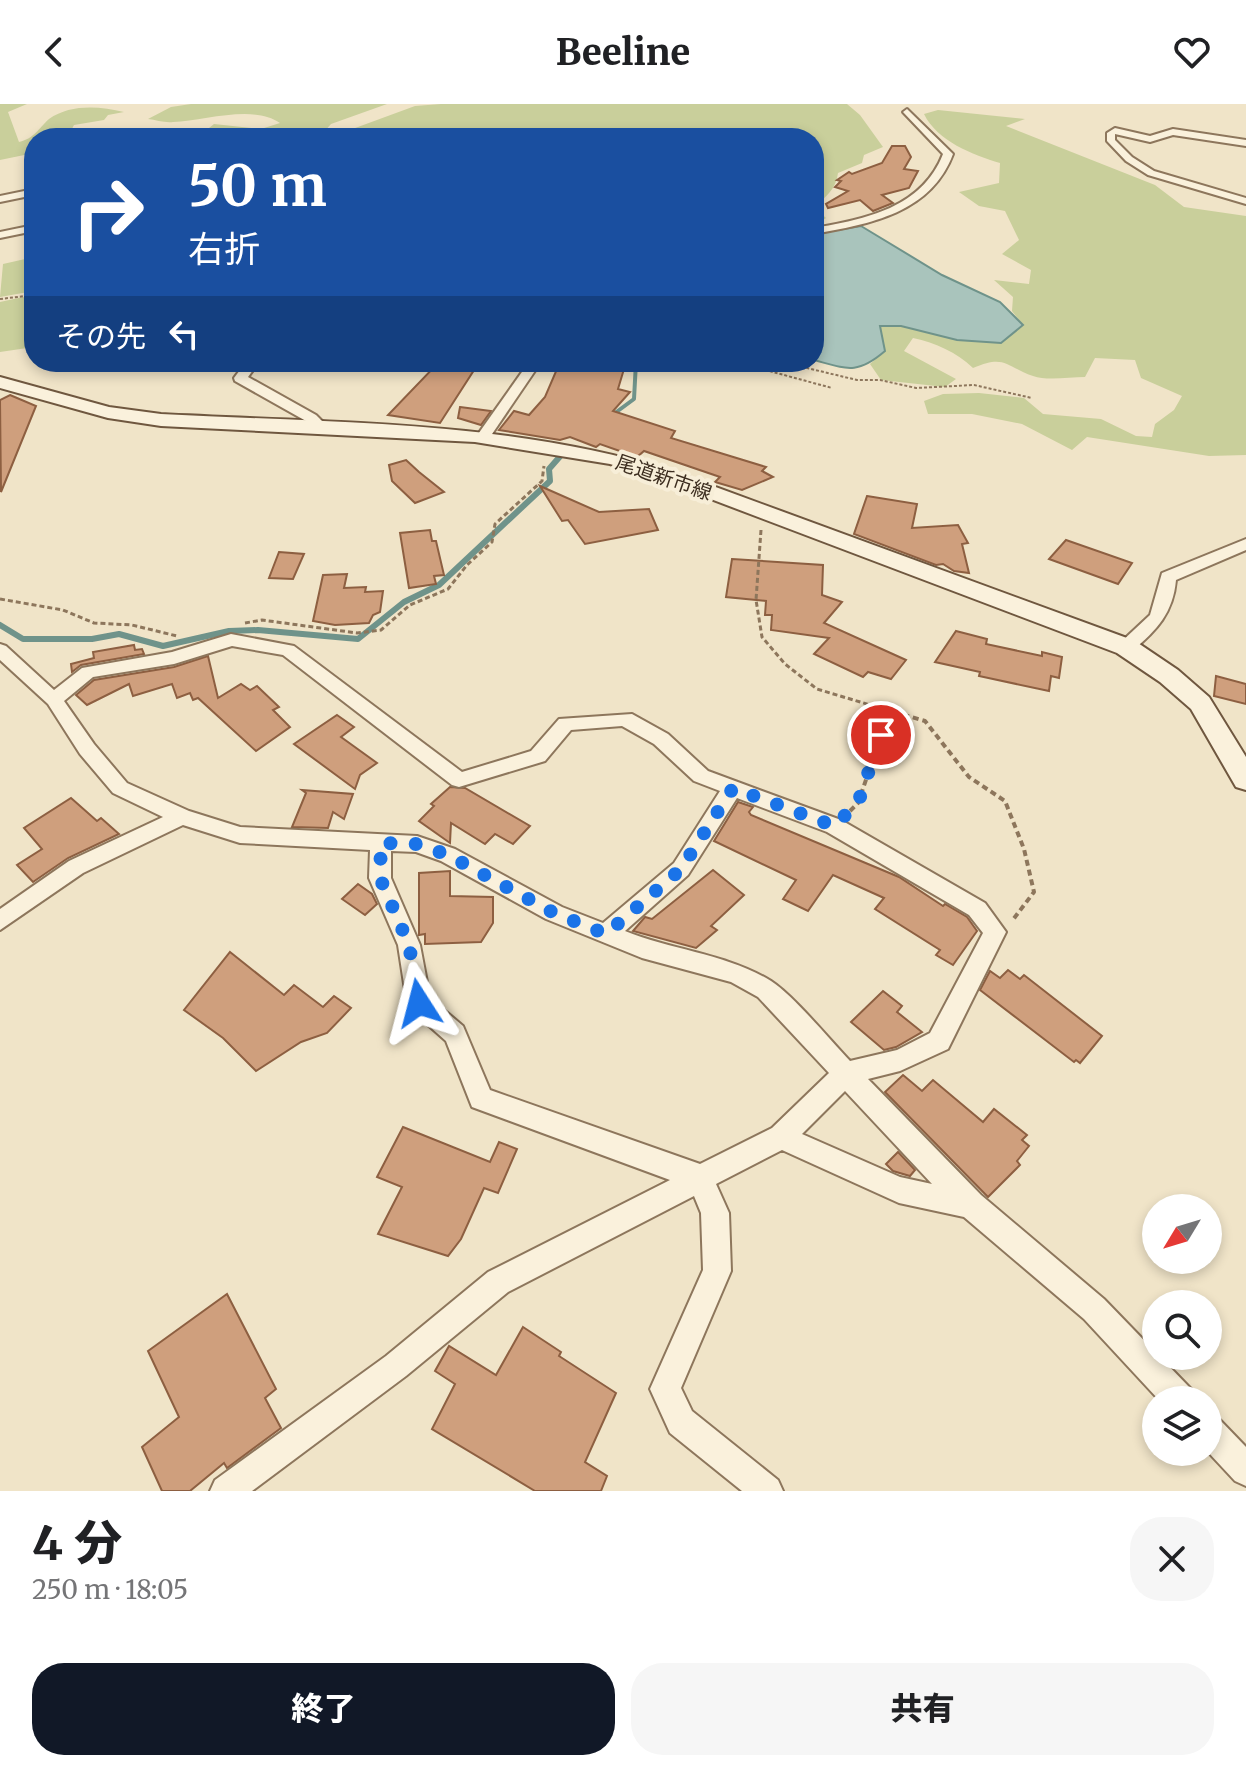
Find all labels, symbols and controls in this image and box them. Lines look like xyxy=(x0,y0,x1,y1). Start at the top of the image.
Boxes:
icon: back xyxy=(32,30,76,74)
text: Beeline xyxy=(556,30,690,75)
icon: heart xyxy=(1170,30,1214,74)
text: 50 m xyxy=(188,151,327,221)
icon: right xyxy=(56,160,160,264)
text: 右折 xyxy=(188,227,260,272)
icon: left xyxy=(162,312,206,356)
text: その先 xyxy=(56,317,146,355)
street label: 尾道新市線 xyxy=(613,449,715,505)
pin xyxy=(847,701,915,769)
icon: arrive xyxy=(859,713,903,757)
position arrow xyxy=(377,961,461,1045)
north arrow xyxy=(1142,1194,1222,1274)
map controls xyxy=(1142,1194,1222,1466)
button: search xyxy=(1142,1290,1222,1370)
button: layers xyxy=(1142,1386,1222,1466)
text: 4 分 xyxy=(32,1513,122,1573)
button: close xyxy=(1130,1517,1214,1601)
text: 250 m · 18:05 xyxy=(32,1573,188,1606)
button: 終了 xyxy=(32,1663,615,1755)
button: 共有 xyxy=(631,1663,1214,1755)

